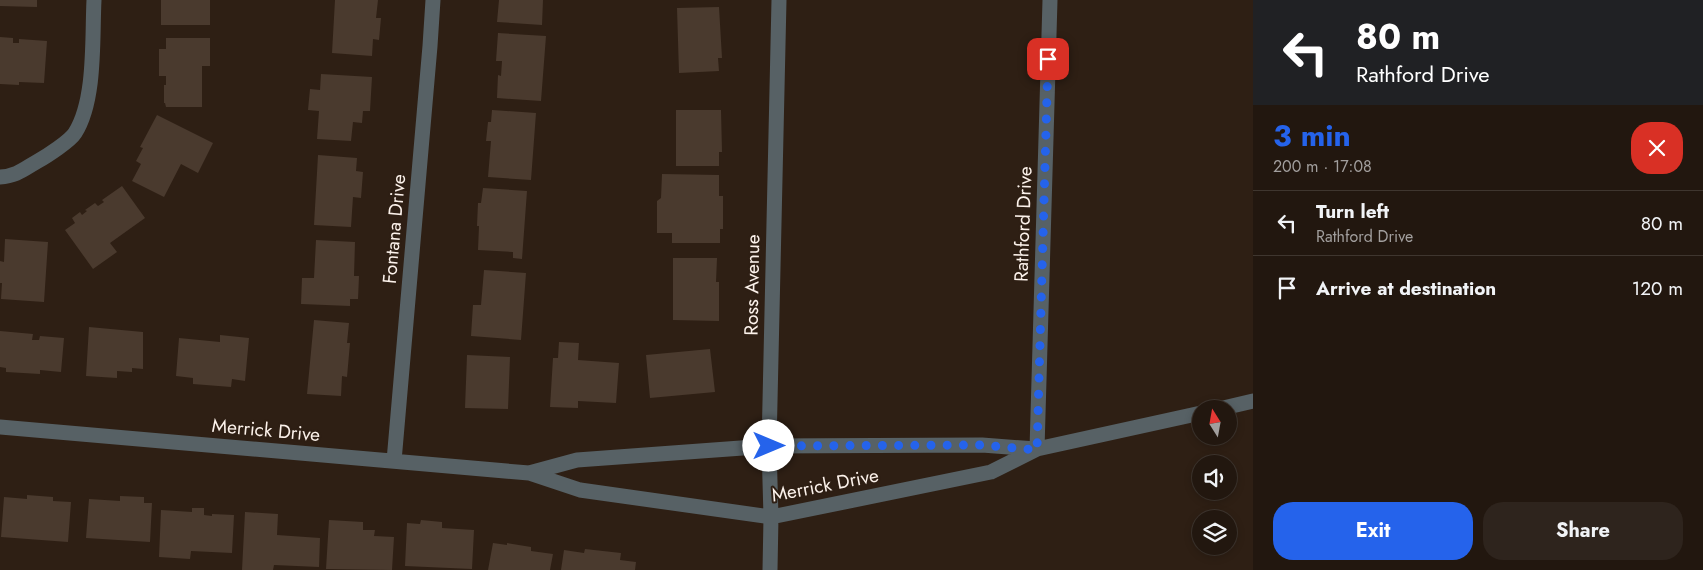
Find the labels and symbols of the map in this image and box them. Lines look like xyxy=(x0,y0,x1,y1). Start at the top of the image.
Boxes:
pin xyxy=(1027,38,1069,80)
street label: Rathford Drive xyxy=(1007,166,1039,282)
street label: Fontana Drive xyxy=(376,173,412,285)
street label: Ross Avenue xyxy=(738,234,766,336)
north arrow xyxy=(1192,400,1238,445)
street label: Merrick Drive xyxy=(211,412,321,448)
position arrow xyxy=(742,419,794,471)
street label: Merrick Drive xyxy=(769,461,881,509)

